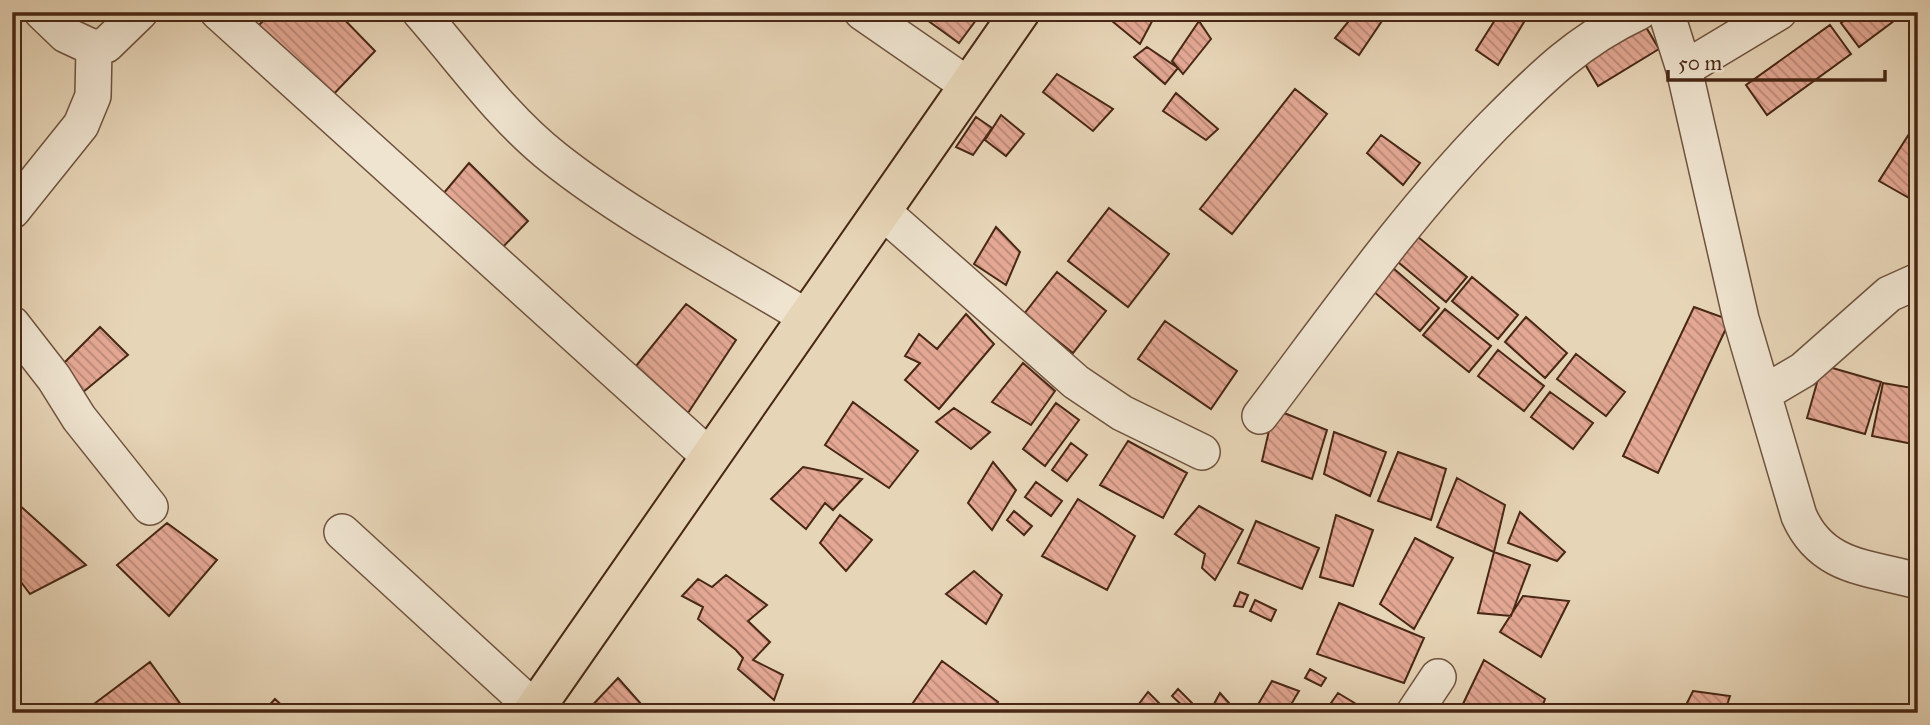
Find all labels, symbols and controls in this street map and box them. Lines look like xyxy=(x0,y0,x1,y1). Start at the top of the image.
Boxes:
scale bar xyxy=(1668,38,1884,82)
text: 50 m xyxy=(1678,50,1723,76)

